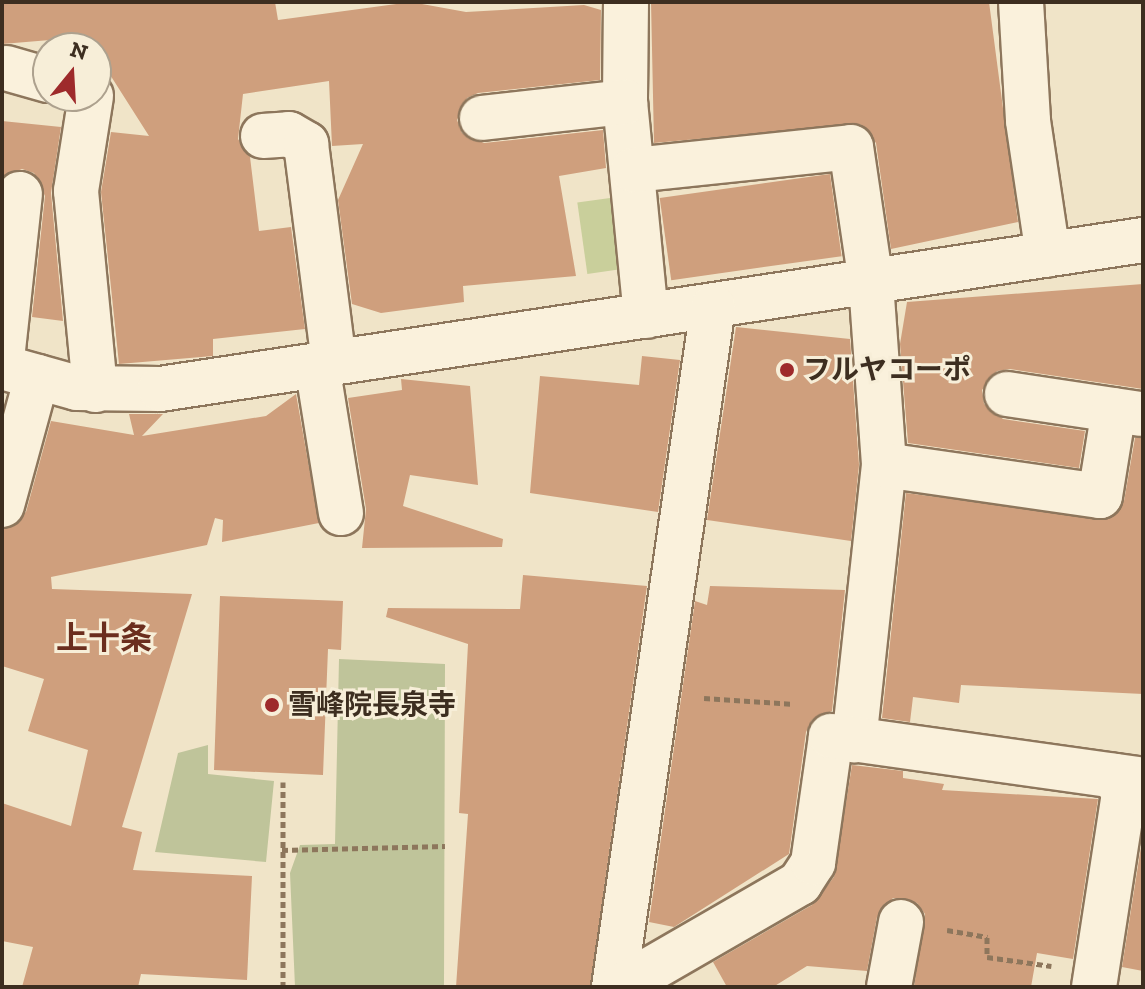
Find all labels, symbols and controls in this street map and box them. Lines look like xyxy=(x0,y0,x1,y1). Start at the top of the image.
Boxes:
north arrow xyxy=(32,32,112,112)
text: N xyxy=(67,35,91,66)
place label: フルヤコーポ xyxy=(803,353,971,387)
marker: フルヤコーポ xyxy=(778,361,796,379)
district label: 上十条 xyxy=(56,619,152,657)
place label: 雪峰院長泉寺 xyxy=(288,688,456,722)
marker: 雪峰院長泉寺 xyxy=(263,696,281,714)

